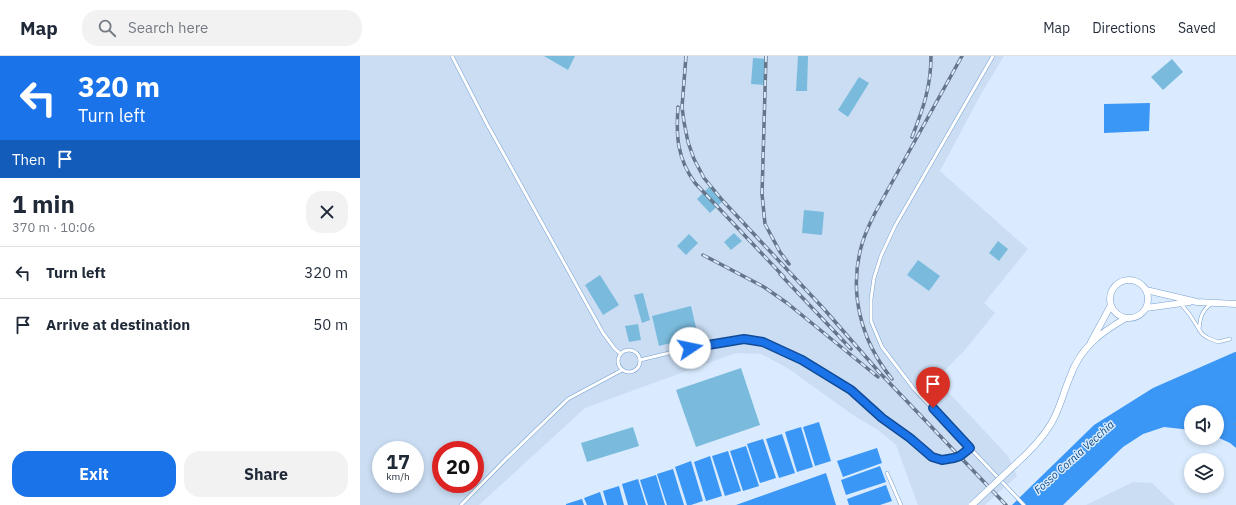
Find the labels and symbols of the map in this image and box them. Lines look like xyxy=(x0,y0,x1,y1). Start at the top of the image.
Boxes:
position arrow xyxy=(669,327,711,369)
pin xyxy=(916,367,950,408)
water label: Fosso Cornia Vecchia xyxy=(1031,417,1117,497)
speed limit sign: 20 xyxy=(432,441,484,493)

